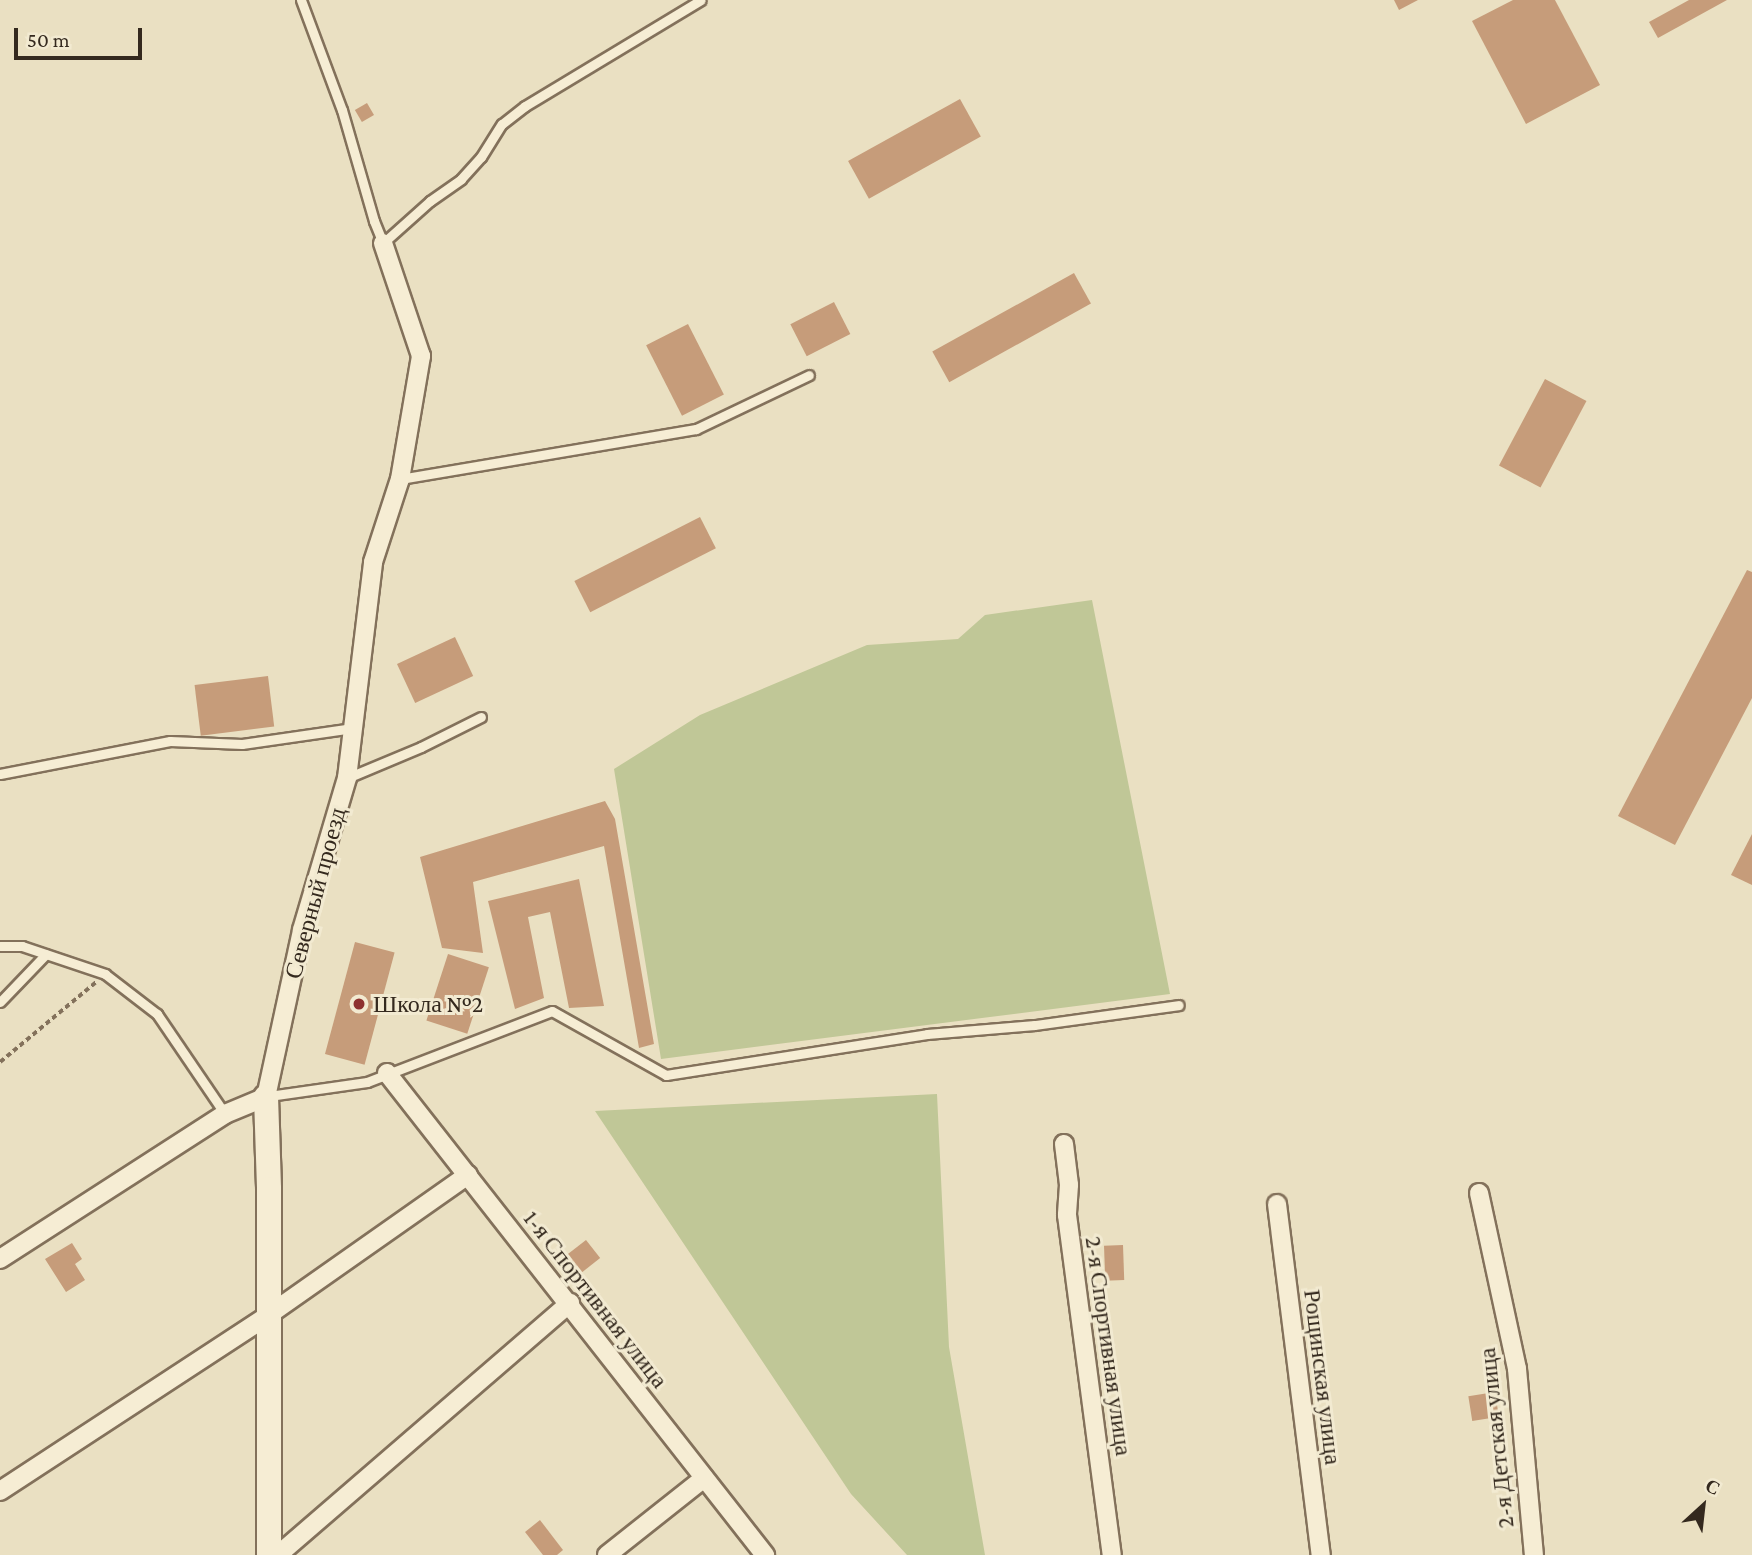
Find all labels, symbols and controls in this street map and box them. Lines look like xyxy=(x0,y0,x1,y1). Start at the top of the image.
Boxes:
scale bar xyxy=(18,14,145,58)
text: 50 m xyxy=(27,28,70,52)
street label: Северный проезд xyxy=(278,804,352,982)
place label: Школа №2 xyxy=(373,990,483,1018)
marker: Школа №2 xyxy=(351,996,367,1012)
street label: 1-я Спортивная улица xyxy=(518,1204,674,1394)
street label: 2-я Спортивная улица xyxy=(1079,1234,1139,1458)
street label: Рощинская улица xyxy=(1298,1288,1348,1466)
street label: 2-я Детская улица xyxy=(1472,1346,1520,1530)
north arrow xyxy=(1668,1471,1738,1541)
text: С xyxy=(1702,1474,1724,1499)

